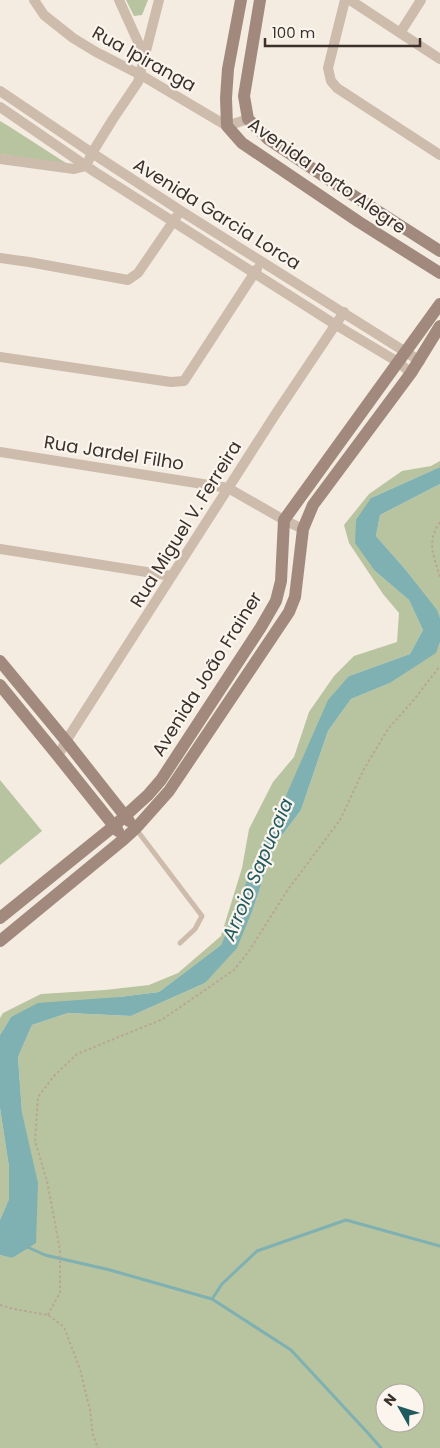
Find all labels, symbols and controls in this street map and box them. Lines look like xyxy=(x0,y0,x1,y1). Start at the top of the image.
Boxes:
scale bar xyxy=(265,15,420,47)
street label: Rua Ipiranga xyxy=(88,20,201,97)
text: 100 m xyxy=(272,22,315,43)
street label: Avenida Porto Alegre xyxy=(243,111,411,240)
street label: Avenida Garcia Lorca xyxy=(129,152,306,275)
street label: Rua Jardel Filho xyxy=(42,429,186,476)
street label: Rua Miguel V. Ferreira xyxy=(124,436,247,612)
street label: Avenida João Frainer xyxy=(146,586,268,761)
water label: Arroio Sapucaia xyxy=(215,794,300,946)
north arrow xyxy=(375,1383,425,1433)
text: N xyxy=(379,1389,401,1410)

